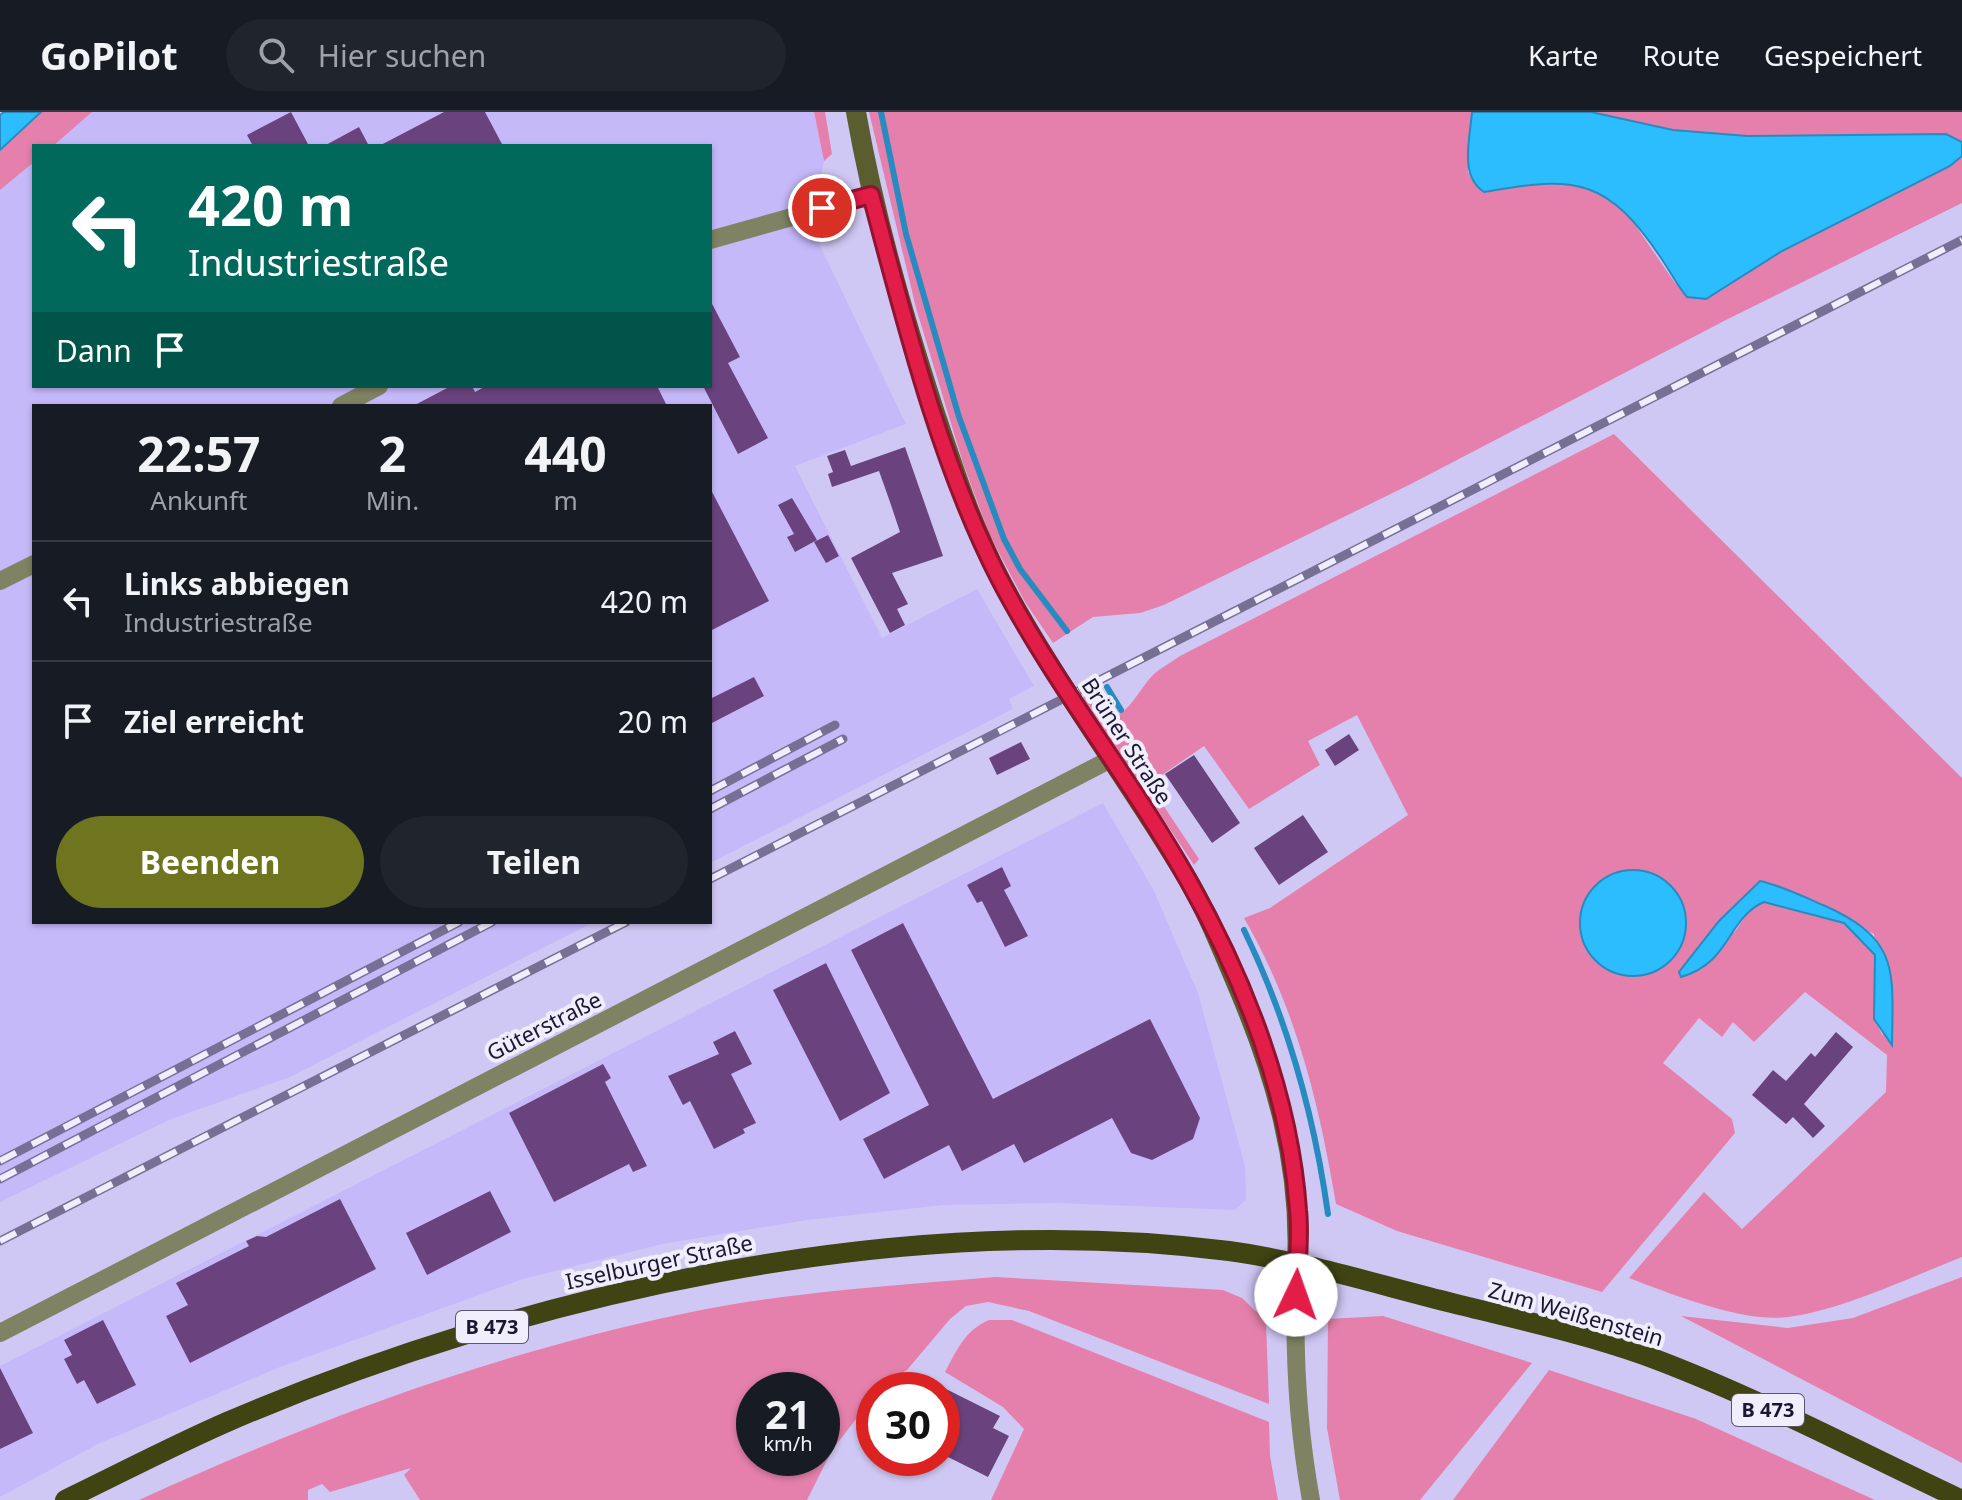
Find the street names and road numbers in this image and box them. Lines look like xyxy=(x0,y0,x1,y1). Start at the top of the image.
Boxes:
street label: Brüner Straße xyxy=(1076,671,1180,809)
street label: Güterstraße xyxy=(481,983,606,1067)
street label: Isselburger Straße xyxy=(562,1227,755,1296)
street label: Zum Weißenstein xyxy=(1485,1274,1667,1352)
road number: B 473 xyxy=(456,1311,528,1343)
road number: B 473 xyxy=(1732,1394,1804,1426)

